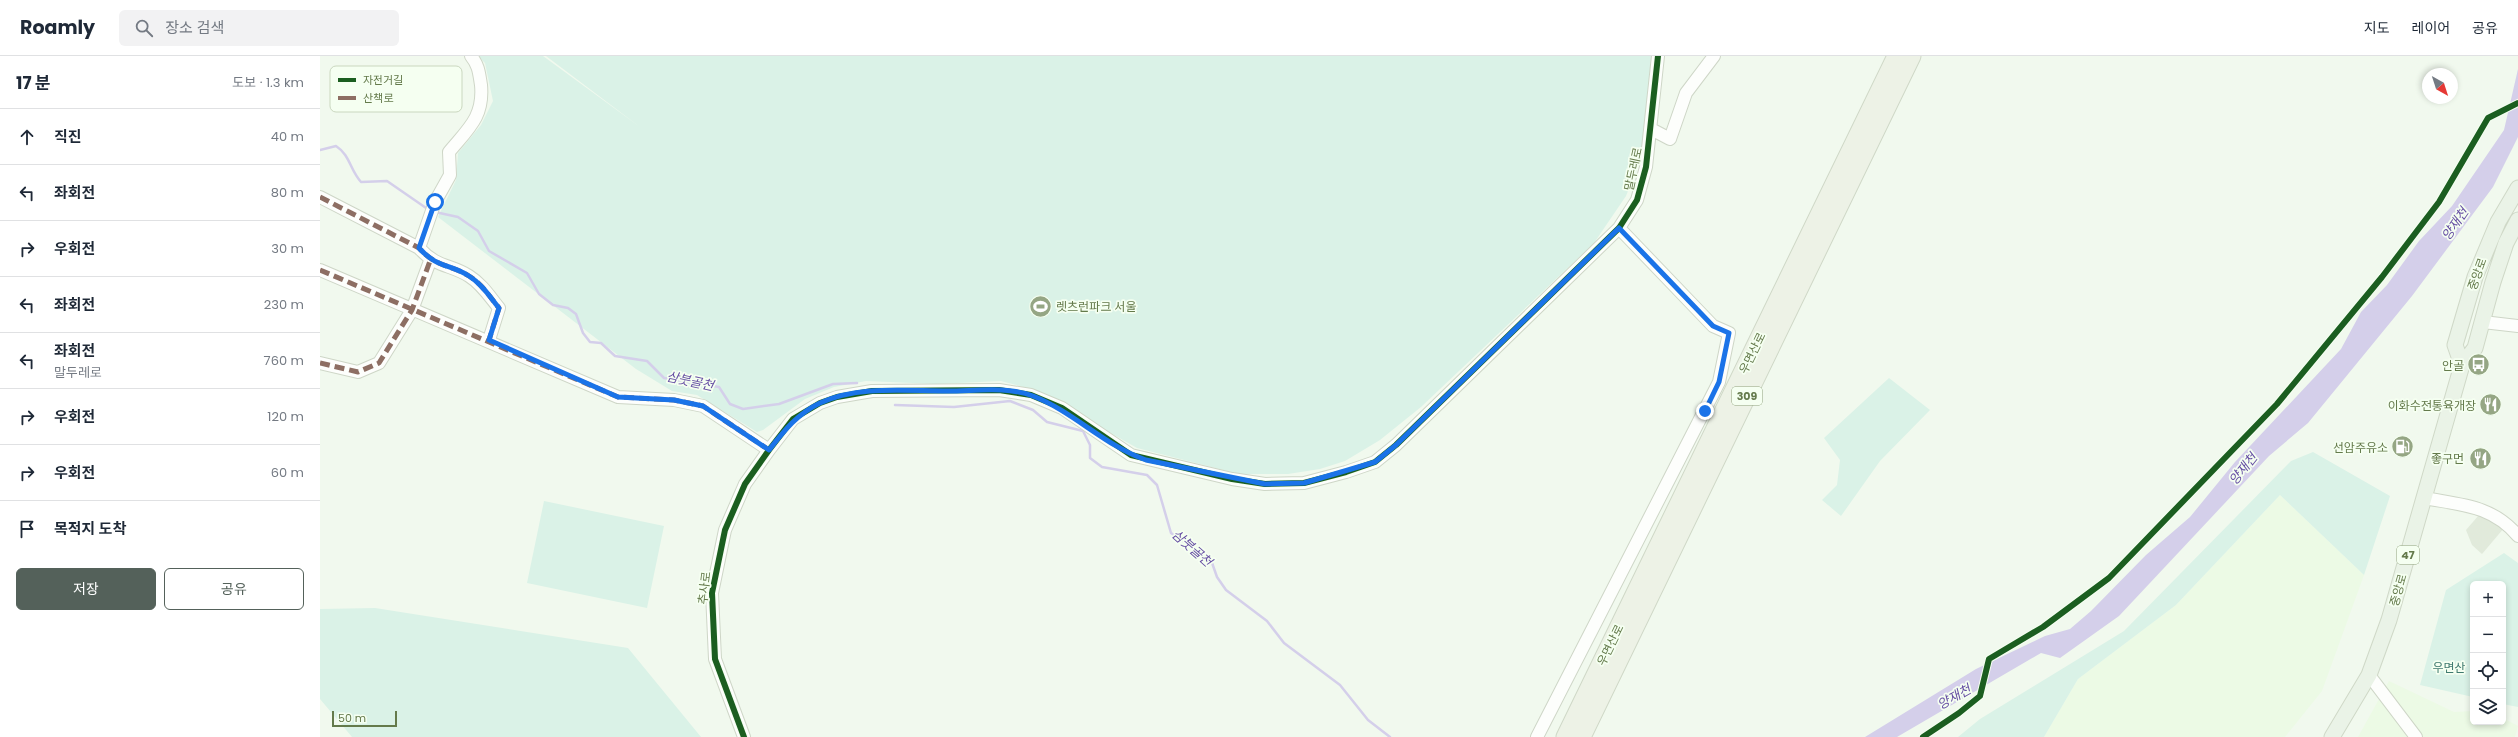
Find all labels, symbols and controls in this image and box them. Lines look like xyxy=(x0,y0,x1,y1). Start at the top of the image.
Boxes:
search box xyxy=(119,10,399,46)
text: Roamly xyxy=(20,14,95,41)
icon: search xyxy=(133,17,155,39)
text: 장소 검색 xyxy=(165,17,224,38)
text: 지도 xyxy=(2364,18,2390,38)
text: 레이어 xyxy=(2412,18,2450,38)
text: 공유 xyxy=(2472,18,2498,38)
legend xyxy=(330,66,462,112)
north arrow xyxy=(2422,68,2458,104)
text: 17 분 xyxy=(16,71,51,95)
text: 자전거길 xyxy=(363,72,403,88)
text: 도보 · 1.3 km xyxy=(232,73,304,92)
text: 산책로 xyxy=(363,90,393,106)
icon: ahead xyxy=(16,126,38,148)
text: 직진 xyxy=(54,126,82,147)
text: 40 m xyxy=(271,127,304,146)
street label: 말두레로 xyxy=(1620,146,1646,192)
icon: left xyxy=(16,182,38,204)
text: 좌회전 xyxy=(54,182,95,203)
text: 80 m xyxy=(271,183,304,202)
route start xyxy=(426,193,444,211)
water label: 양재천 xyxy=(2437,203,2474,244)
icon: right xyxy=(16,238,38,260)
text: 우회전 xyxy=(54,238,95,259)
text: 30 m xyxy=(271,239,304,258)
street label: 중앙로 xyxy=(2463,256,2491,292)
sports icon: 렛츠런파크 서울 xyxy=(1028,293,1054,319)
icon: left xyxy=(16,294,38,316)
text: 좌회전 xyxy=(54,294,95,315)
text: 230 m xyxy=(264,295,304,314)
place label: 렛츠런파크 서울 xyxy=(1056,298,1137,315)
street label: 우면산로 xyxy=(1735,329,1769,377)
text: 좌회전 xyxy=(54,340,95,361)
icon: left xyxy=(16,350,38,372)
text: 760 m xyxy=(264,351,304,370)
bus stop icon: 안골 xyxy=(2466,352,2492,378)
place label: 안골 xyxy=(2442,357,2464,374)
text: 말두레로 xyxy=(54,363,102,382)
water label: 삼붓골천 xyxy=(665,367,716,395)
road number: 309 xyxy=(1732,387,1762,405)
restaurant icon: 이화수전통육개장 xyxy=(2478,392,2504,418)
place label: 이화수전통육개장 xyxy=(2388,397,2476,414)
route end xyxy=(1696,402,1714,420)
icon: right xyxy=(16,406,38,428)
text: 우회전 xyxy=(54,406,95,427)
text: 120 m xyxy=(267,407,304,426)
fuel station icon: 선암주유소 xyxy=(2390,434,2416,460)
place label: 선암주유소 xyxy=(2333,439,2388,456)
restaurant icon: 좋구먼 xyxy=(2467,445,2493,471)
water label: 양재천 xyxy=(2224,448,2262,489)
place label: 좋구먼 xyxy=(2431,450,2464,467)
icon: right xyxy=(16,462,38,484)
text: 우회전 xyxy=(54,462,95,483)
text: 60 m xyxy=(271,463,304,482)
icon: arrive xyxy=(16,518,38,540)
text: 목적지 도착 xyxy=(54,518,126,539)
water label: 삼붓골천 xyxy=(1168,525,1217,572)
road number: 47 xyxy=(2397,546,2419,564)
button: 저장 xyxy=(16,568,156,610)
button: 공유 xyxy=(164,568,304,610)
street label: 추사로 xyxy=(694,571,714,605)
street label: 중앙로 xyxy=(2385,572,2411,608)
map controls xyxy=(2470,581,2506,725)
button: + xyxy=(2470,581,2506,617)
button: − xyxy=(2470,617,2506,653)
street label: 우면산로 xyxy=(1593,621,1627,669)
button: locate xyxy=(2470,653,2506,689)
park label: 우면산 xyxy=(2432,659,2466,676)
water label: 양재천 xyxy=(1934,679,1975,714)
button: layers xyxy=(2470,689,2506,725)
scale bar xyxy=(332,709,397,728)
text: 50 m xyxy=(338,710,366,726)

